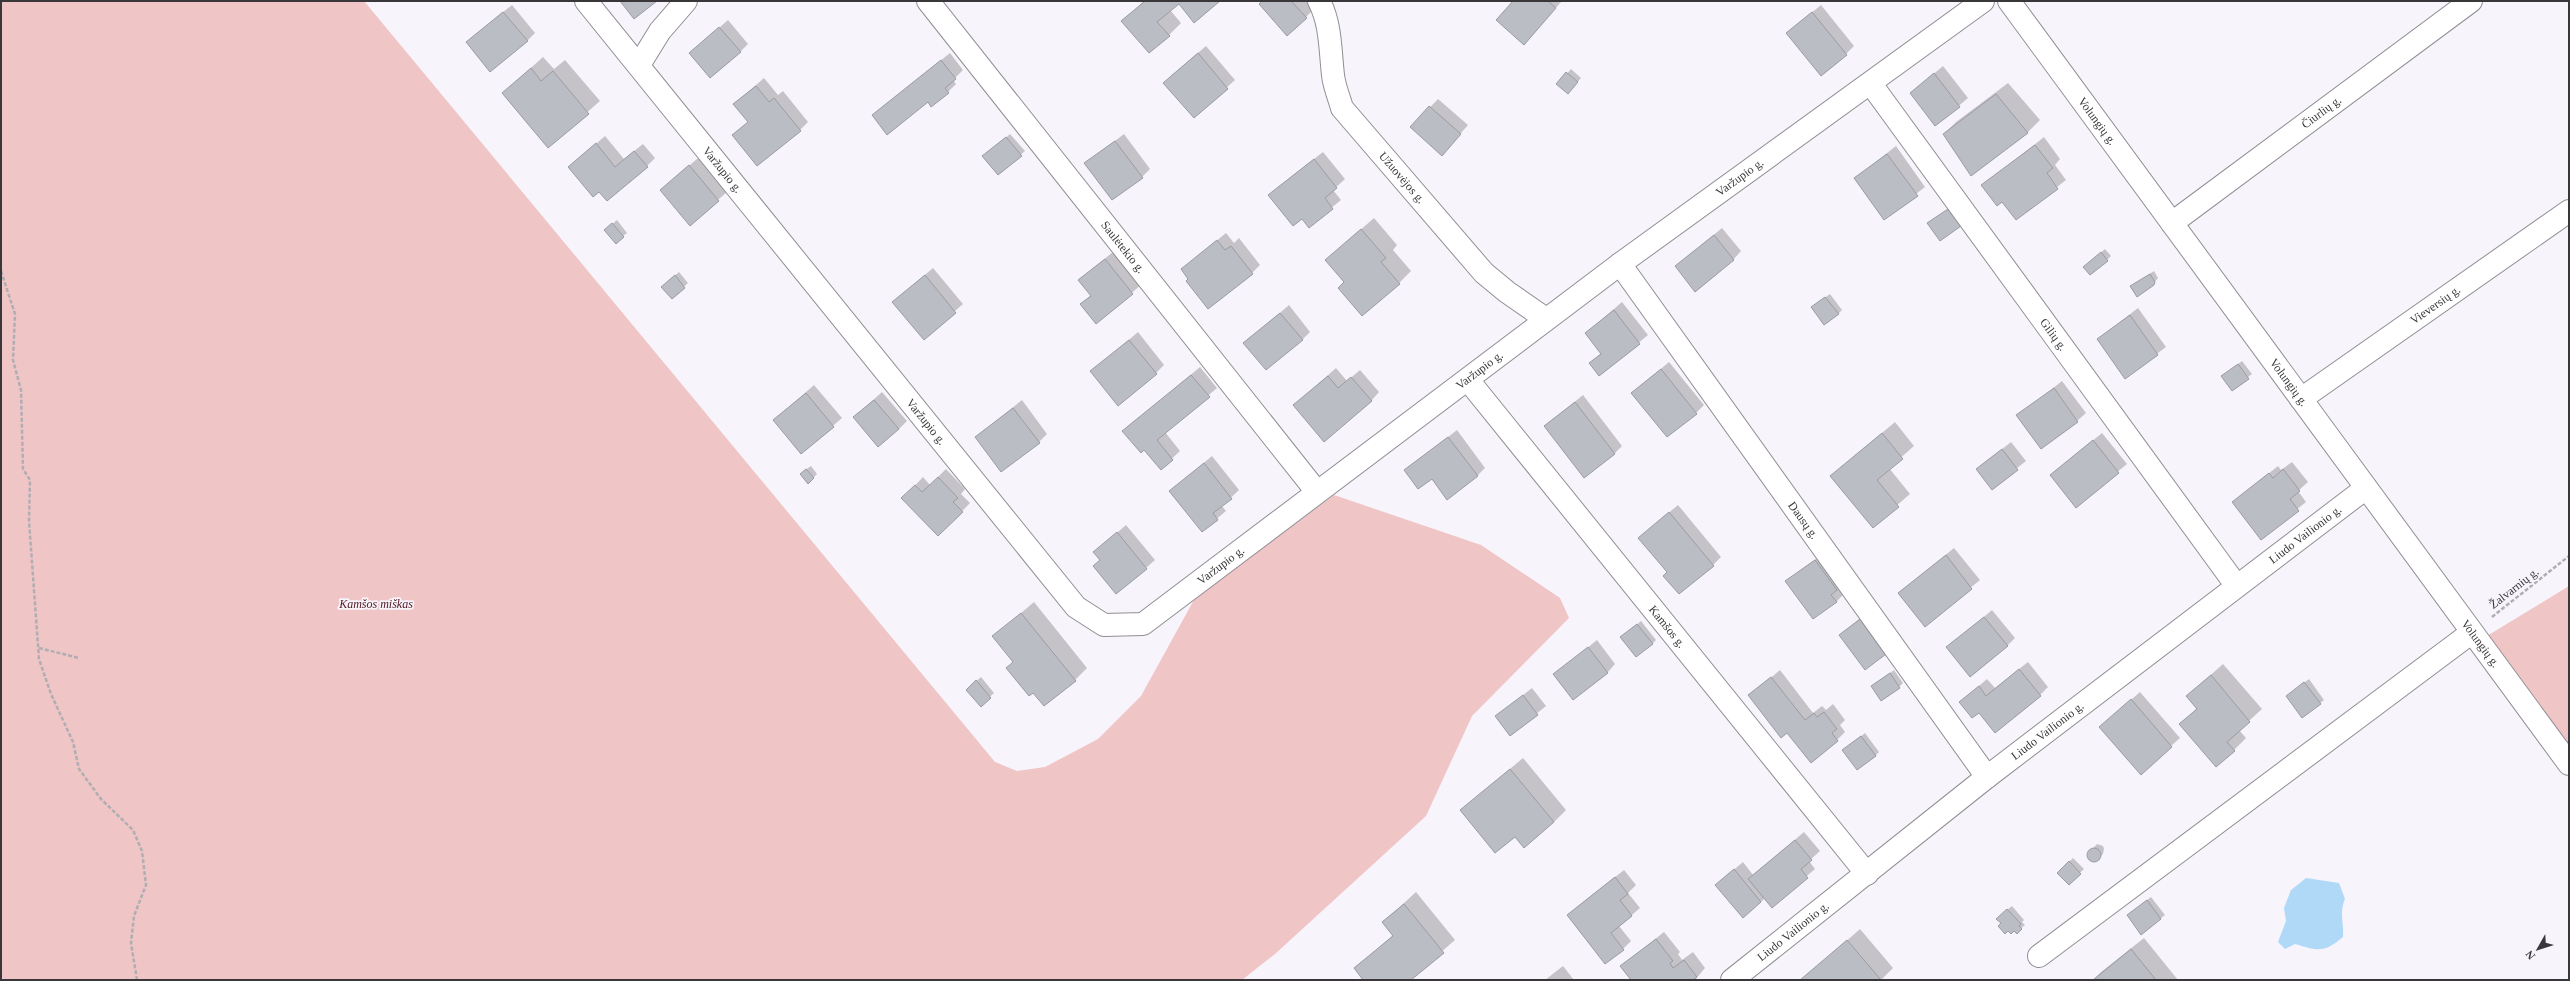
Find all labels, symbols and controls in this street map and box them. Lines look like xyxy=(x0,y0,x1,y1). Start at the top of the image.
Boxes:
street label: Čiurlių g. xyxy=(2299,93,2344,131)
street label: Volungių g. xyxy=(2075,94,2119,148)
street label: Varžupio g. xyxy=(700,144,745,196)
street label: Užuovėjos g. xyxy=(1376,149,1428,206)
street label: Varžupio g. xyxy=(1713,155,1766,199)
street label: Saulėtekio g. xyxy=(1098,218,1148,276)
street label: Vieversių g. xyxy=(2408,282,2463,327)
street label: Gilių g. xyxy=(2037,316,2070,354)
street label: Varžupio g. xyxy=(1453,348,1506,392)
street label: Volungių g. xyxy=(2267,356,2311,409)
street label: Varžupio g. xyxy=(903,396,949,448)
street label: Dausų g. xyxy=(1785,499,1821,542)
street label: Liudo Vailionio g. xyxy=(2266,502,2344,567)
street label: Varžupio g. xyxy=(1194,543,1247,588)
street label: Žalvarnių g. xyxy=(2487,564,2541,612)
park label: Kamšos miškas xyxy=(338,597,413,611)
street label: Kamšos g. xyxy=(1646,602,1689,651)
street label: Volungių g. xyxy=(2458,617,2503,670)
street label: Liudo Vailionio g. xyxy=(2008,699,2087,763)
street label: Liudo Vailionio g. xyxy=(1754,899,1832,964)
north arrow xyxy=(2518,929,2558,969)
text: N xyxy=(2523,948,2537,962)

